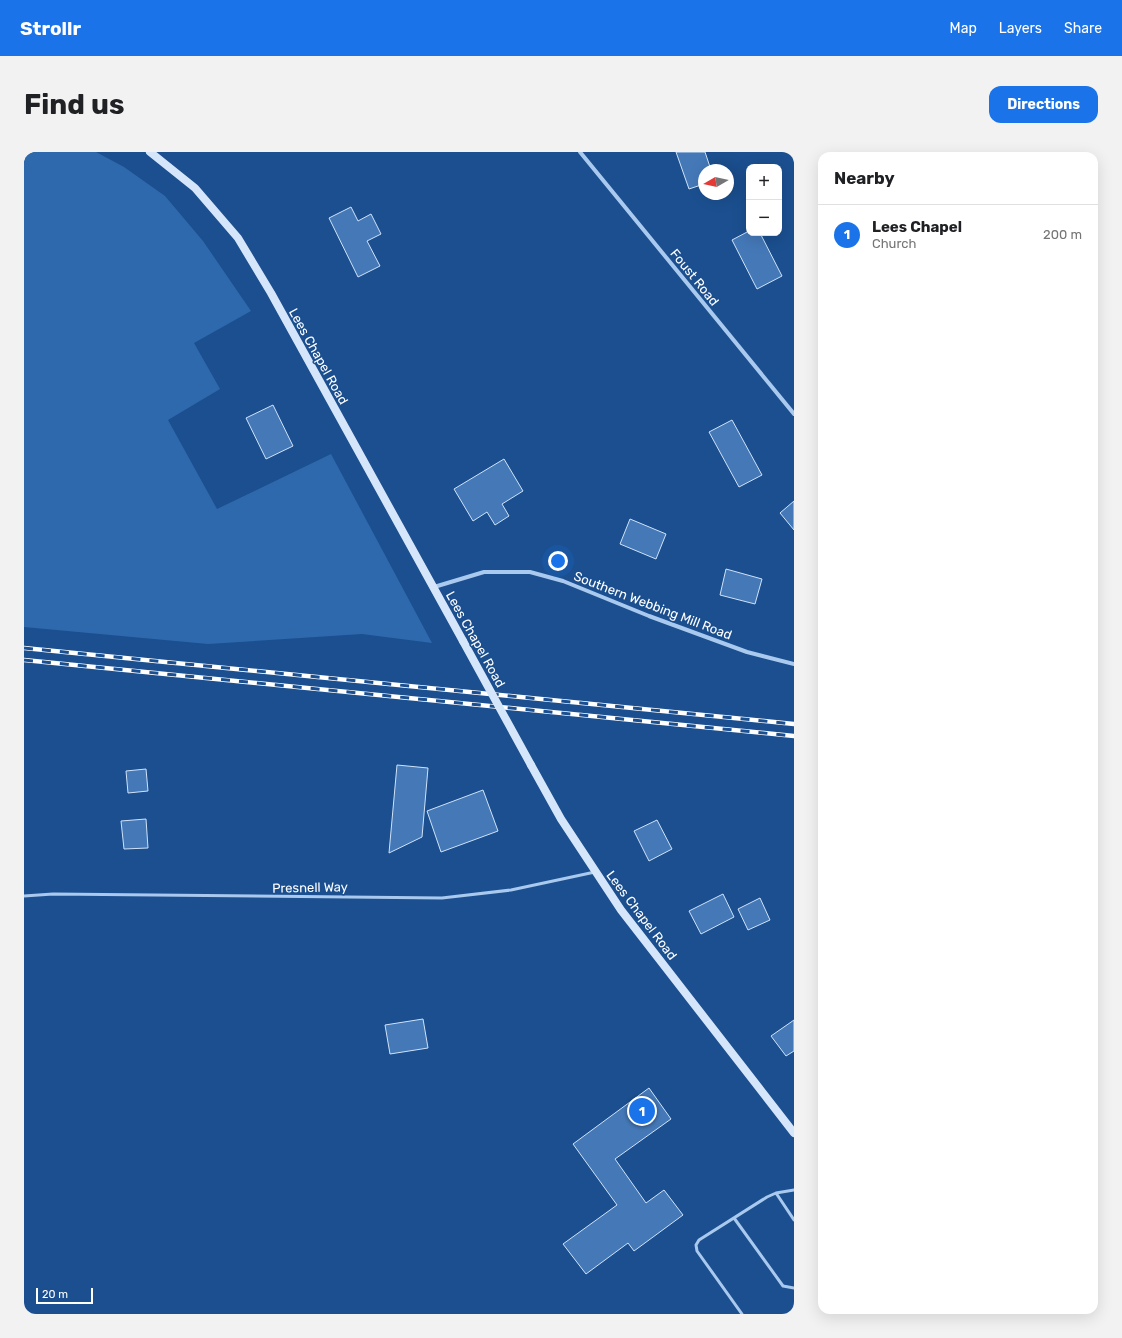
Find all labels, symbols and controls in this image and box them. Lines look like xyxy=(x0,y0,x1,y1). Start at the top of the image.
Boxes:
text: Strollr xyxy=(20,17,81,40)
text: Map xyxy=(950,20,977,37)
text: Layers xyxy=(999,20,1042,37)
text: Share xyxy=(1064,20,1102,37)
button: Directions xyxy=(989,86,1098,123)
text: Find us xyxy=(24,88,124,121)
north arrow xyxy=(698,164,734,200)
map controls xyxy=(746,164,782,236)
button: + xyxy=(746,164,782,200)
text: Nearby xyxy=(834,168,895,188)
button: − xyxy=(746,200,782,236)
text: Lees Chapel xyxy=(872,218,962,236)
text: 1 xyxy=(844,227,850,242)
text: 200 m xyxy=(1043,227,1082,242)
text: Church xyxy=(872,236,916,251)
street label: Foust Road xyxy=(667,246,722,309)
street label: Lees Chapel Road xyxy=(286,306,351,407)
your location xyxy=(548,551,568,571)
street label: Southern Webbing Mill Road xyxy=(571,568,734,644)
street label: Lees Chapel Road xyxy=(443,589,508,690)
street label: Lees Chapel Road xyxy=(603,868,680,963)
street label: Presnell Way xyxy=(272,879,348,896)
pin: 1 xyxy=(629,1096,655,1126)
scale bar xyxy=(36,1286,93,1305)
text: 20 m xyxy=(42,1288,68,1301)

